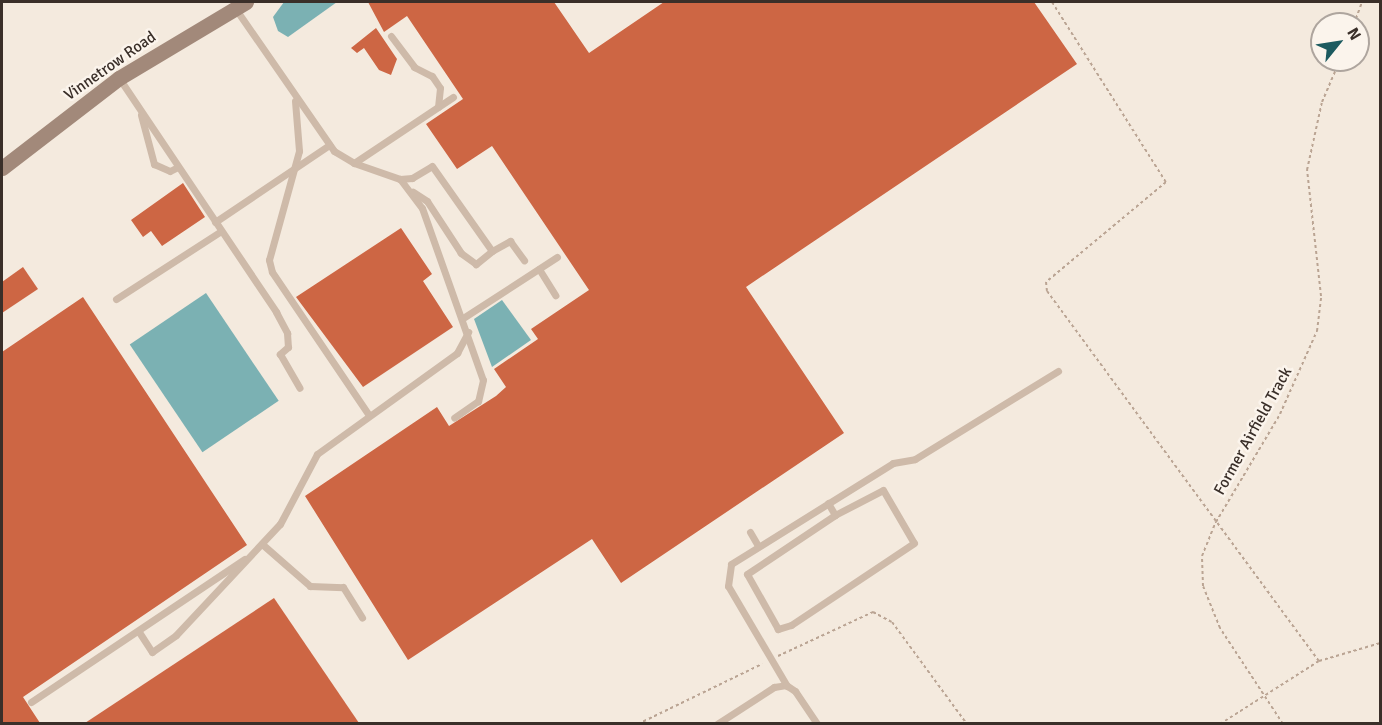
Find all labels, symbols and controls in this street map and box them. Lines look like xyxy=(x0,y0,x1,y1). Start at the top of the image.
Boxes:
north arrow xyxy=(1310,12,1370,72)
text: N xyxy=(1342,24,1365,44)
street label: Vinnetrow Road xyxy=(60,27,160,105)
street label: Former Airfield Track xyxy=(1210,364,1296,498)

